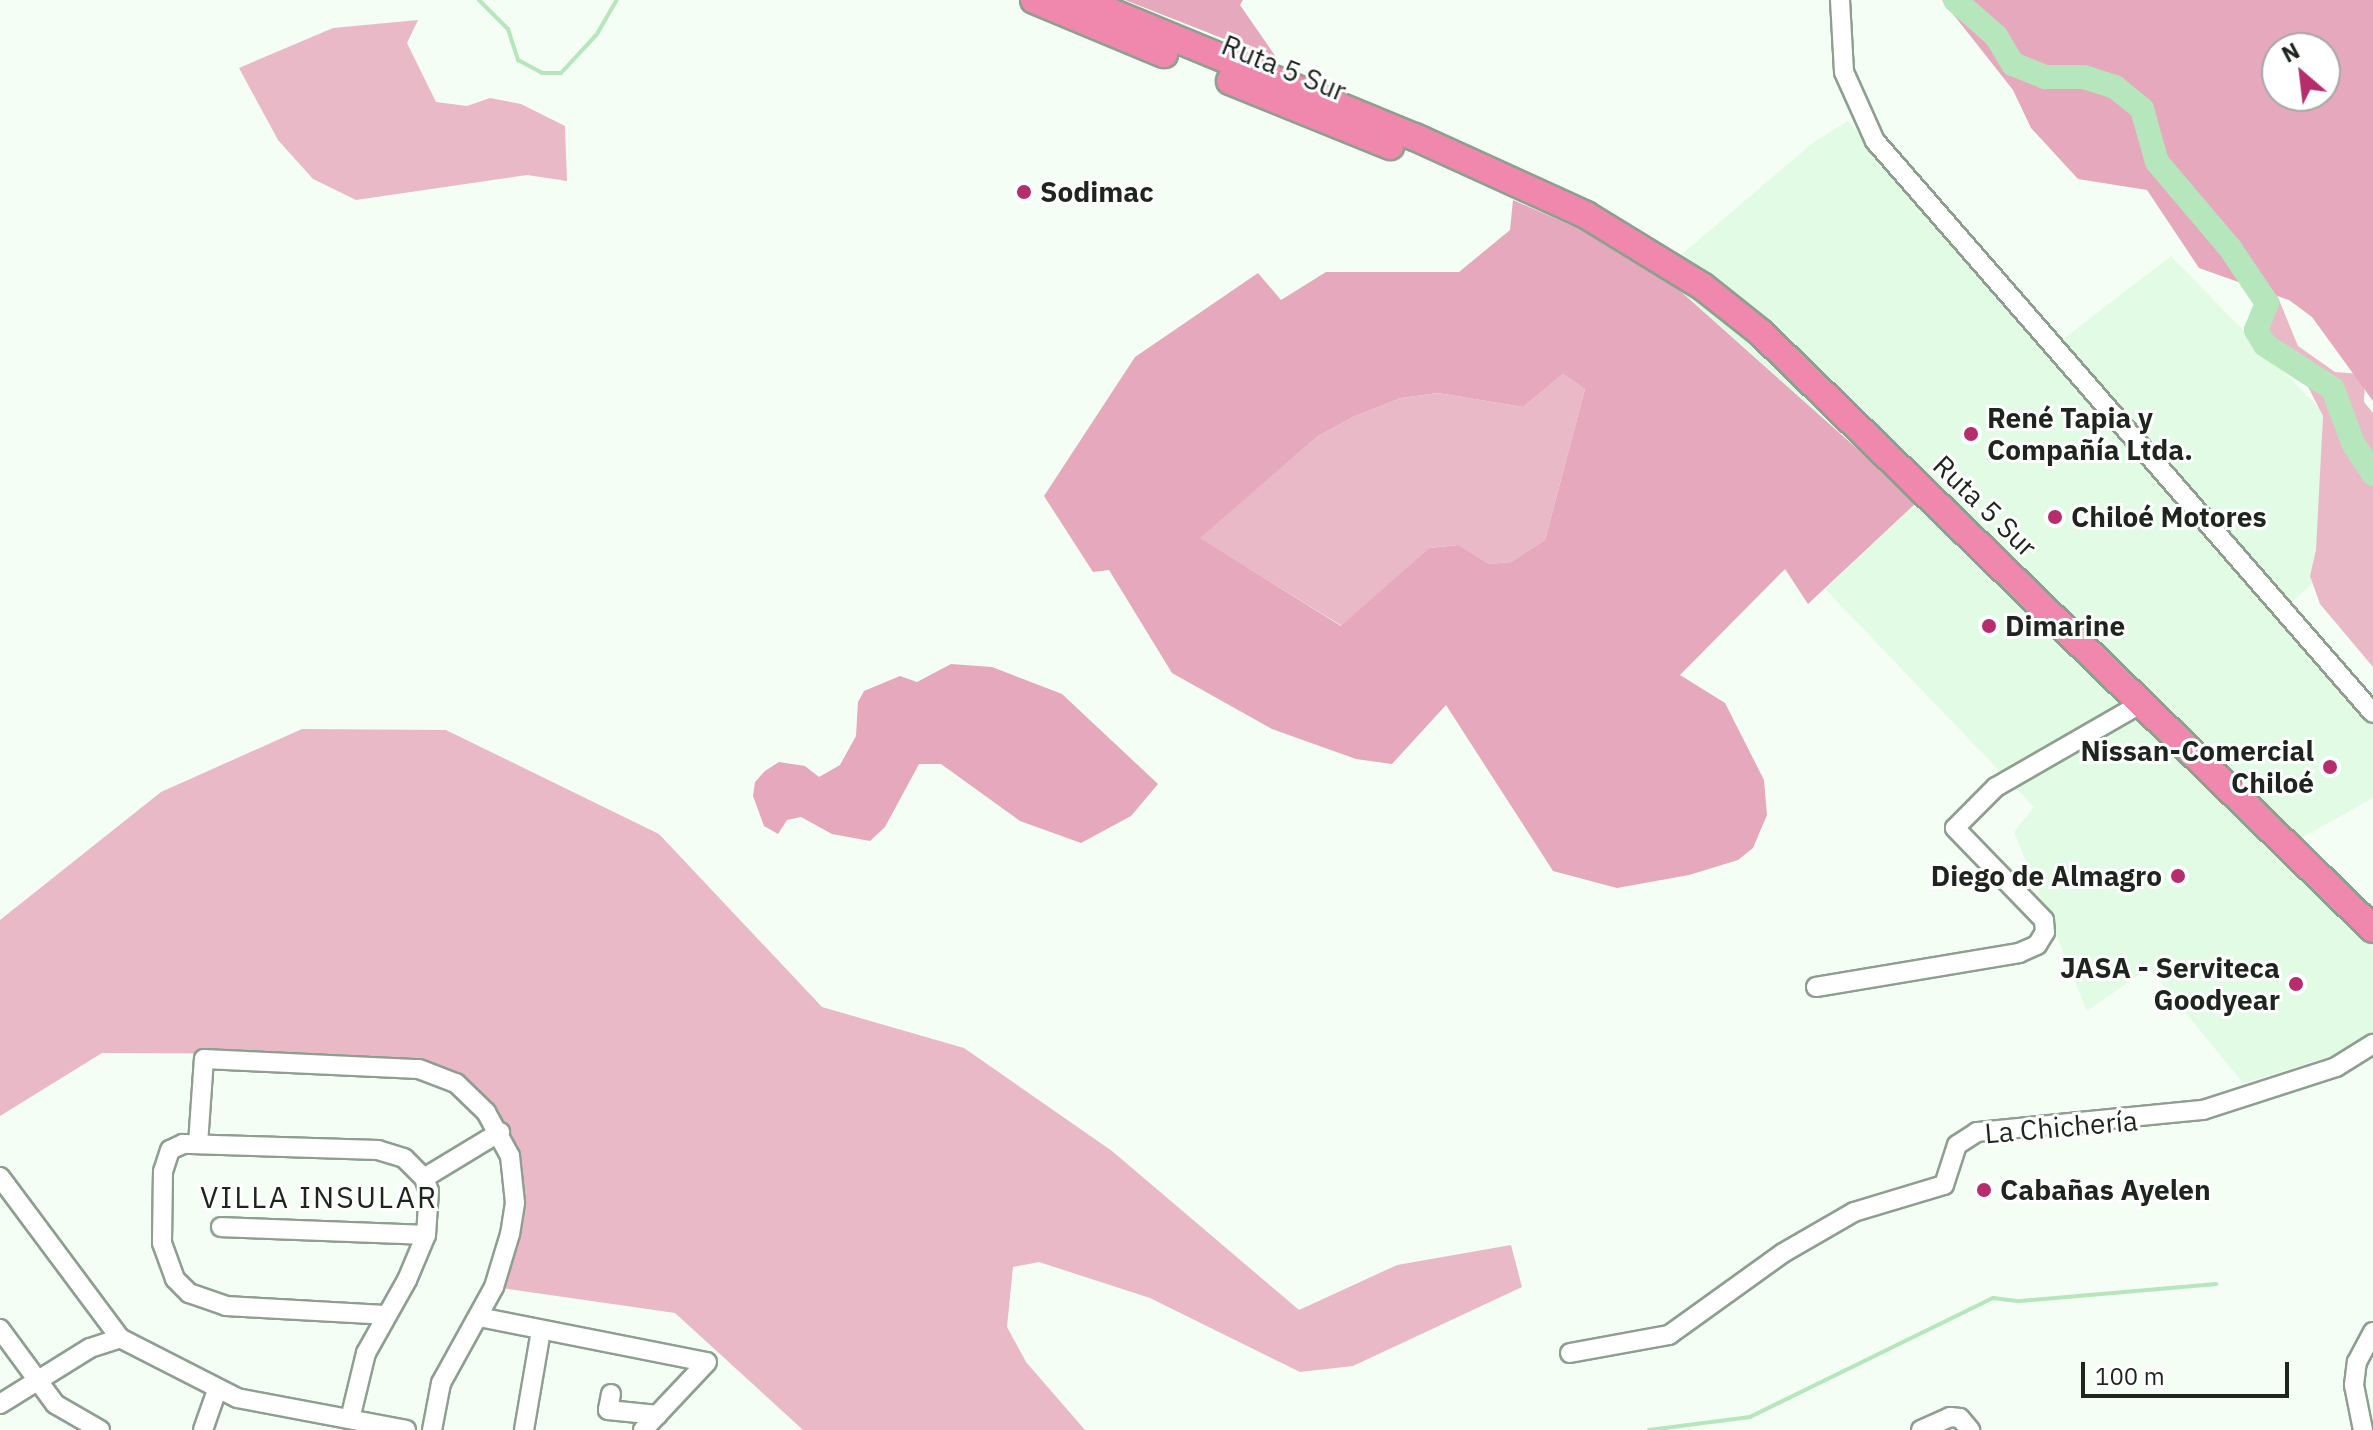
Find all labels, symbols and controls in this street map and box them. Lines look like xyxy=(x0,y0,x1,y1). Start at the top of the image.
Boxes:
street label: Ruta 5 Sur xyxy=(1217,28,1351,108)
north arrow xyxy=(2261,32,2341,112)
text: N xyxy=(2277,36,2304,69)
place label: Sodimac xyxy=(1040,175,1154,209)
marker: Sodimac xyxy=(1015,183,1033,201)
place label: René Tapia y Compañía Ltda. xyxy=(1987,401,2193,467)
marker: René Tapia y Compañía Ltda. xyxy=(1962,425,1980,443)
street label: Ruta 5 Sur xyxy=(1926,448,2044,564)
place label: Chiloé Motores xyxy=(2071,500,2267,534)
marker: Chiloé Motores xyxy=(2046,508,2064,526)
place label: Dimarine xyxy=(2005,609,2125,643)
marker: Dimarine xyxy=(1980,617,1998,635)
place label: Nissan-Comercial Chiloé xyxy=(2081,734,2314,800)
marker: Nissan-Comercial Chiloé xyxy=(2321,758,2339,776)
place label: Diego de Almagro xyxy=(1931,859,2162,893)
marker: Diego de Almagro xyxy=(2169,867,2187,885)
place label: JASA - Serviteca Goodyear xyxy=(2060,951,2280,1017)
marker: JASA - Serviteca Goodyear xyxy=(2287,975,2305,993)
street label: La Chichería xyxy=(1983,1104,2139,1150)
place label: Cabañas Ayelen xyxy=(2000,1173,2211,1207)
district label: VILLA INSULAR xyxy=(200,1179,438,1215)
marker: Cabañas Ayelen xyxy=(1975,1181,1993,1199)
scale bar xyxy=(2085,1346,2293,1396)
text: 100 m xyxy=(2095,1360,2165,1392)

